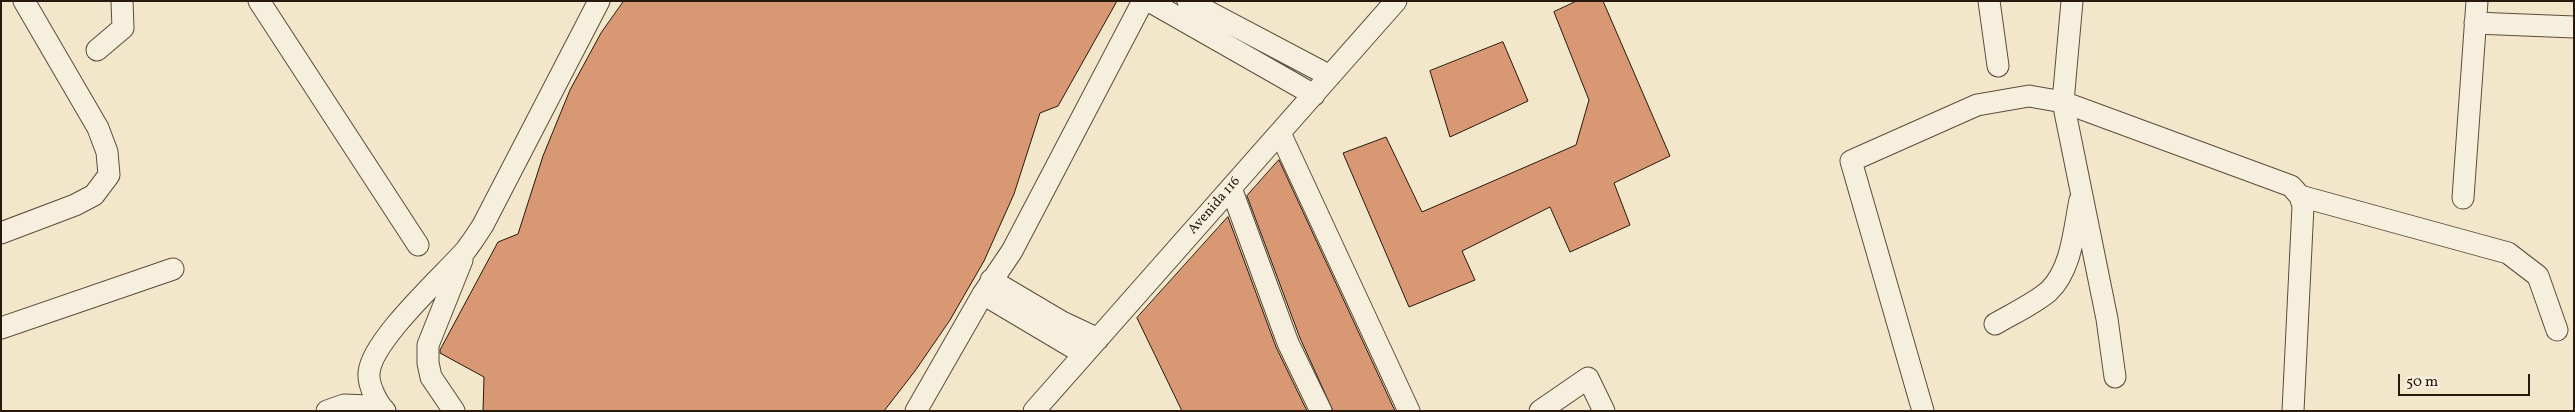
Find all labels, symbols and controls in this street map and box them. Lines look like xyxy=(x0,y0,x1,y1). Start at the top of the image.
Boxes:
street label: Avenida 116 xyxy=(1185,174,1245,238)
scale bar xyxy=(2400,364,2532,396)
text: 50 m xyxy=(2406,372,2438,393)

